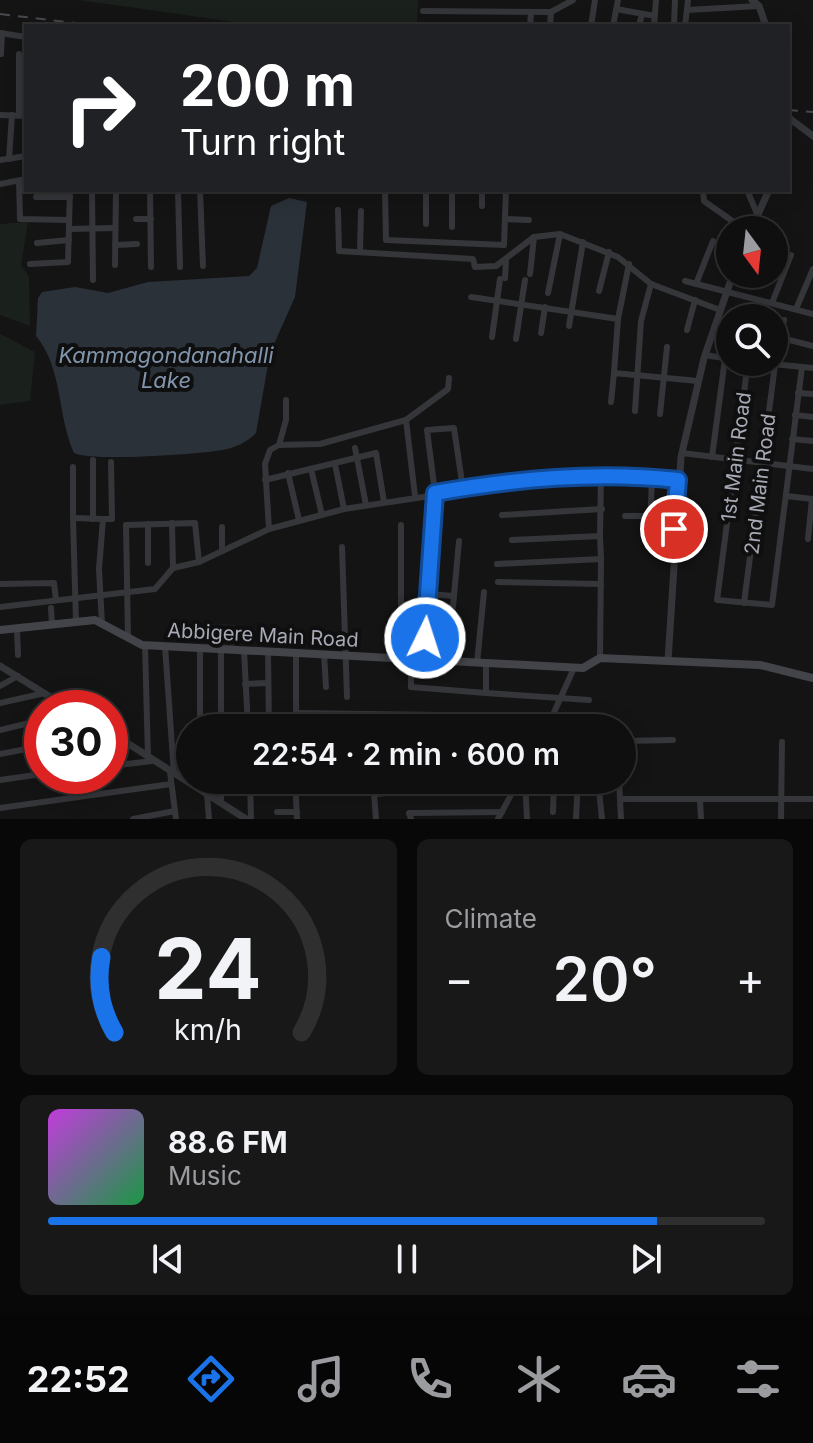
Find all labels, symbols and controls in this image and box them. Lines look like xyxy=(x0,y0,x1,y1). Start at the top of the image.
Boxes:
text: 200 m xyxy=(180,52,355,120)
icon: right xyxy=(48,56,152,160)
text: Turn right xyxy=(180,120,345,164)
north arrow xyxy=(716,216,788,288)
map controls xyxy=(716,216,788,376)
button: search xyxy=(716,304,788,376)
water label: Kammagondanahalli Lake xyxy=(58,342,274,393)
street label: 1st Main Road xyxy=(716,391,756,523)
street label: 2nd Main Road xyxy=(739,412,781,556)
pin xyxy=(640,495,708,563)
icon: arrive xyxy=(652,507,696,551)
position arrow xyxy=(383,596,467,680)
street label: Abbigere Main Road xyxy=(167,618,359,652)
speed limit sign: 30 xyxy=(24,690,128,794)
text: 22:54 · 2 min · 600 m xyxy=(252,736,560,772)
text: Climate xyxy=(445,903,537,934)
text: 24 xyxy=(155,918,262,1019)
text: 20° xyxy=(553,943,657,1015)
text: − xyxy=(445,952,474,1006)
text: + xyxy=(736,952,765,1006)
text: km/h xyxy=(174,1012,242,1047)
text: 88.6 FM xyxy=(168,1124,288,1160)
text: Music xyxy=(168,1160,242,1191)
icon: previous xyxy=(146,1237,190,1281)
icon: pause xyxy=(385,1237,429,1281)
icon: next xyxy=(624,1237,668,1281)
icon: directions xyxy=(183,1351,239,1407)
icon: music xyxy=(293,1351,349,1407)
icon: phone xyxy=(402,1351,458,1407)
icon: climate xyxy=(511,1351,567,1407)
icon: car xyxy=(621,1351,677,1407)
icon: filters xyxy=(730,1351,786,1407)
text: 22:52 xyxy=(27,1357,130,1401)

